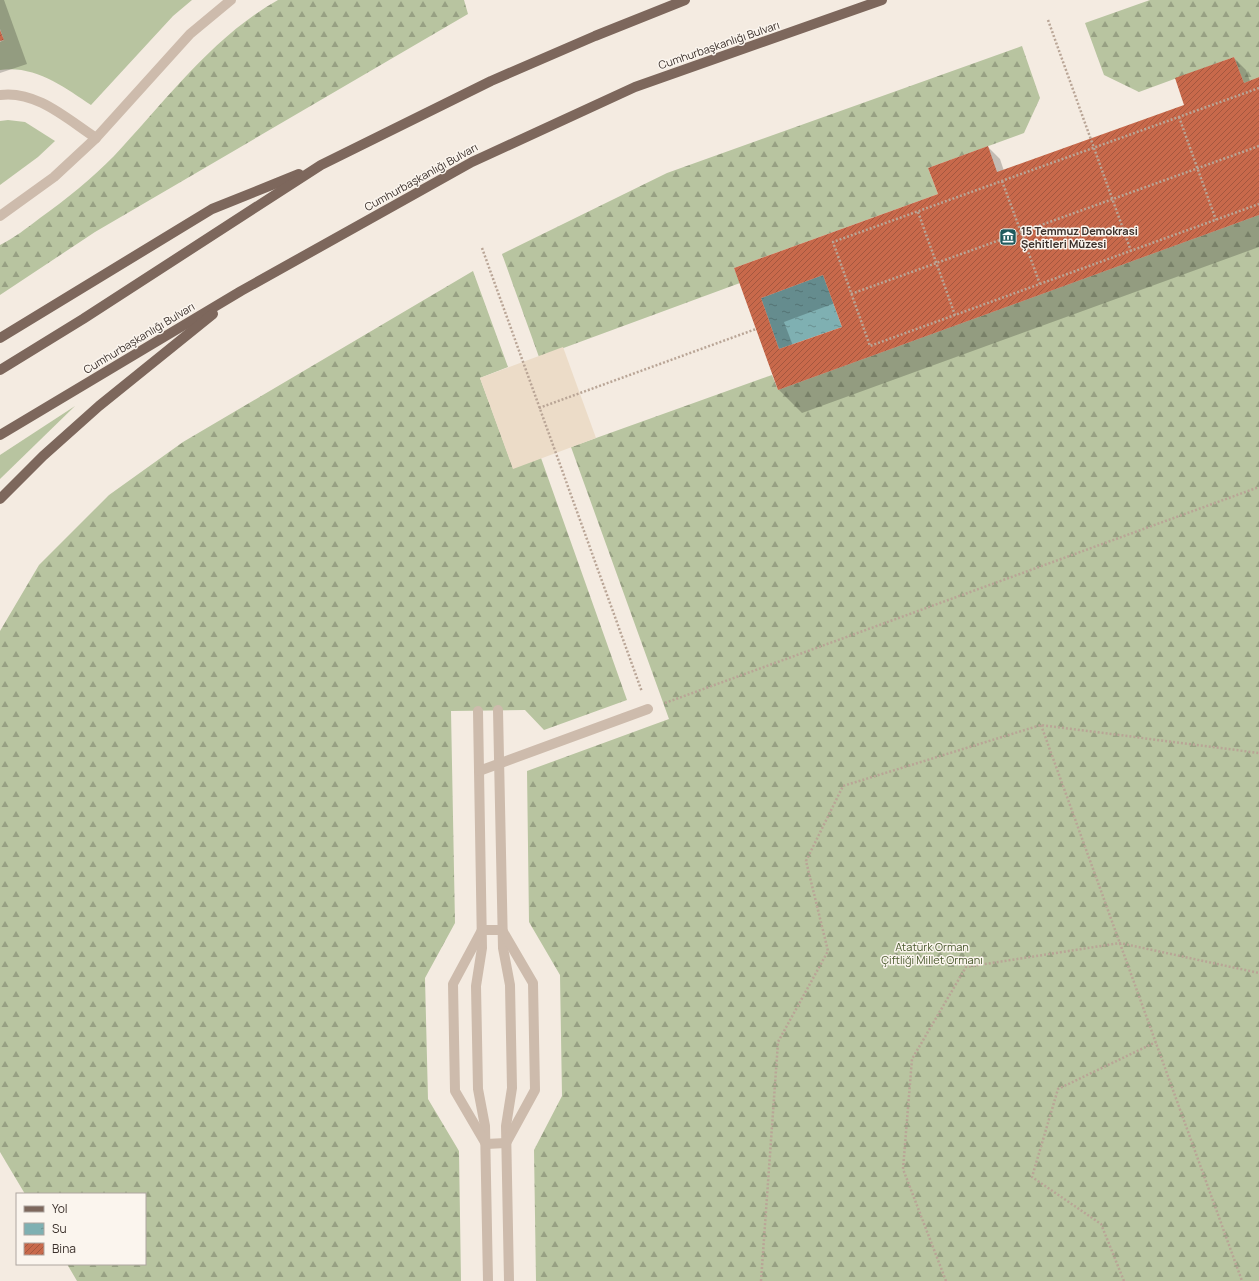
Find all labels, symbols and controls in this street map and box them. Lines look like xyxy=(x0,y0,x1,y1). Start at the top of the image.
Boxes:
street label: Cumhurbaşkanlığı Bulvarı xyxy=(656,17,782,72)
street label: Cumhurbaşkanlığı Bulvarı xyxy=(361,139,480,214)
place label: 15 Temmuz Demokrasi Şehitleri Müzesi xyxy=(1021,223,1138,251)
museum icon: 15 Temmuz Demokrasi Şehitleri Müzesi xyxy=(998,227,1018,247)
street label: Cumhurbaşkanlığı Bulvarı xyxy=(80,298,197,377)
park label: Atatürk Orman Çiftliği Millet Ormanı xyxy=(881,939,983,967)
legend xyxy=(16,1193,146,1265)
text: Yol xyxy=(52,1200,68,1217)
text: Su xyxy=(52,1220,67,1237)
text: Bina xyxy=(52,1240,76,1257)

